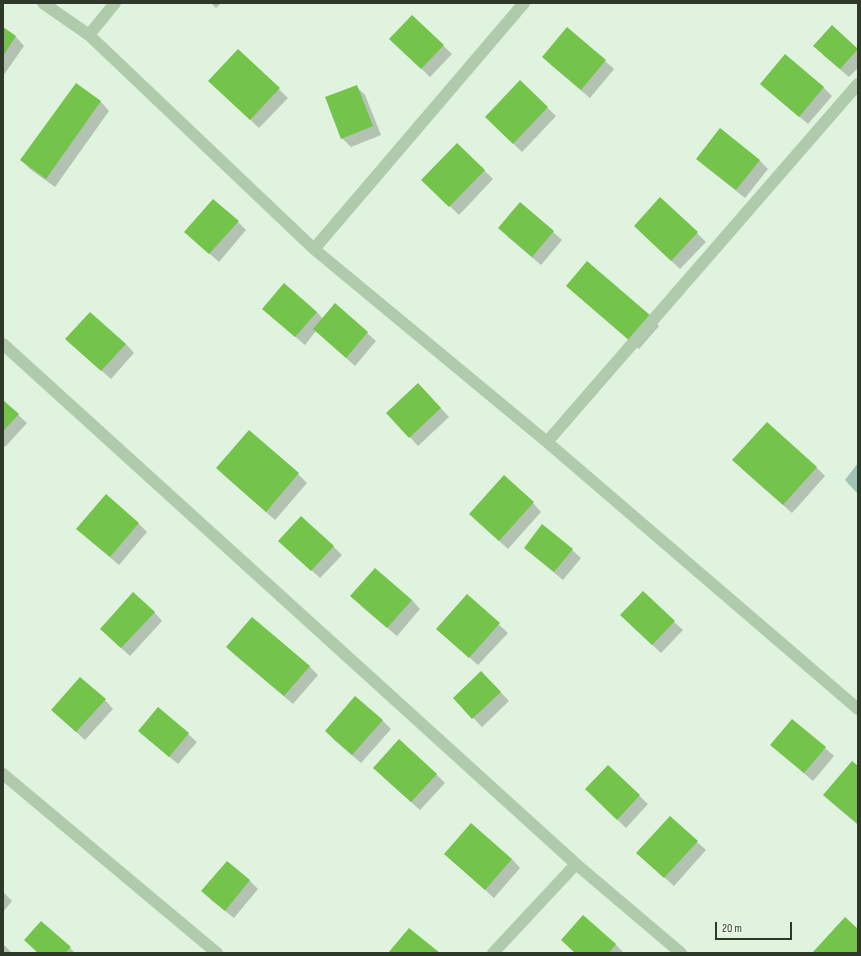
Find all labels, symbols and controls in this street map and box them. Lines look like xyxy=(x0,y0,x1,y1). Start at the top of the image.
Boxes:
scale bar xyxy=(717,914,794,940)
text: 20 m xyxy=(722,921,742,936)

